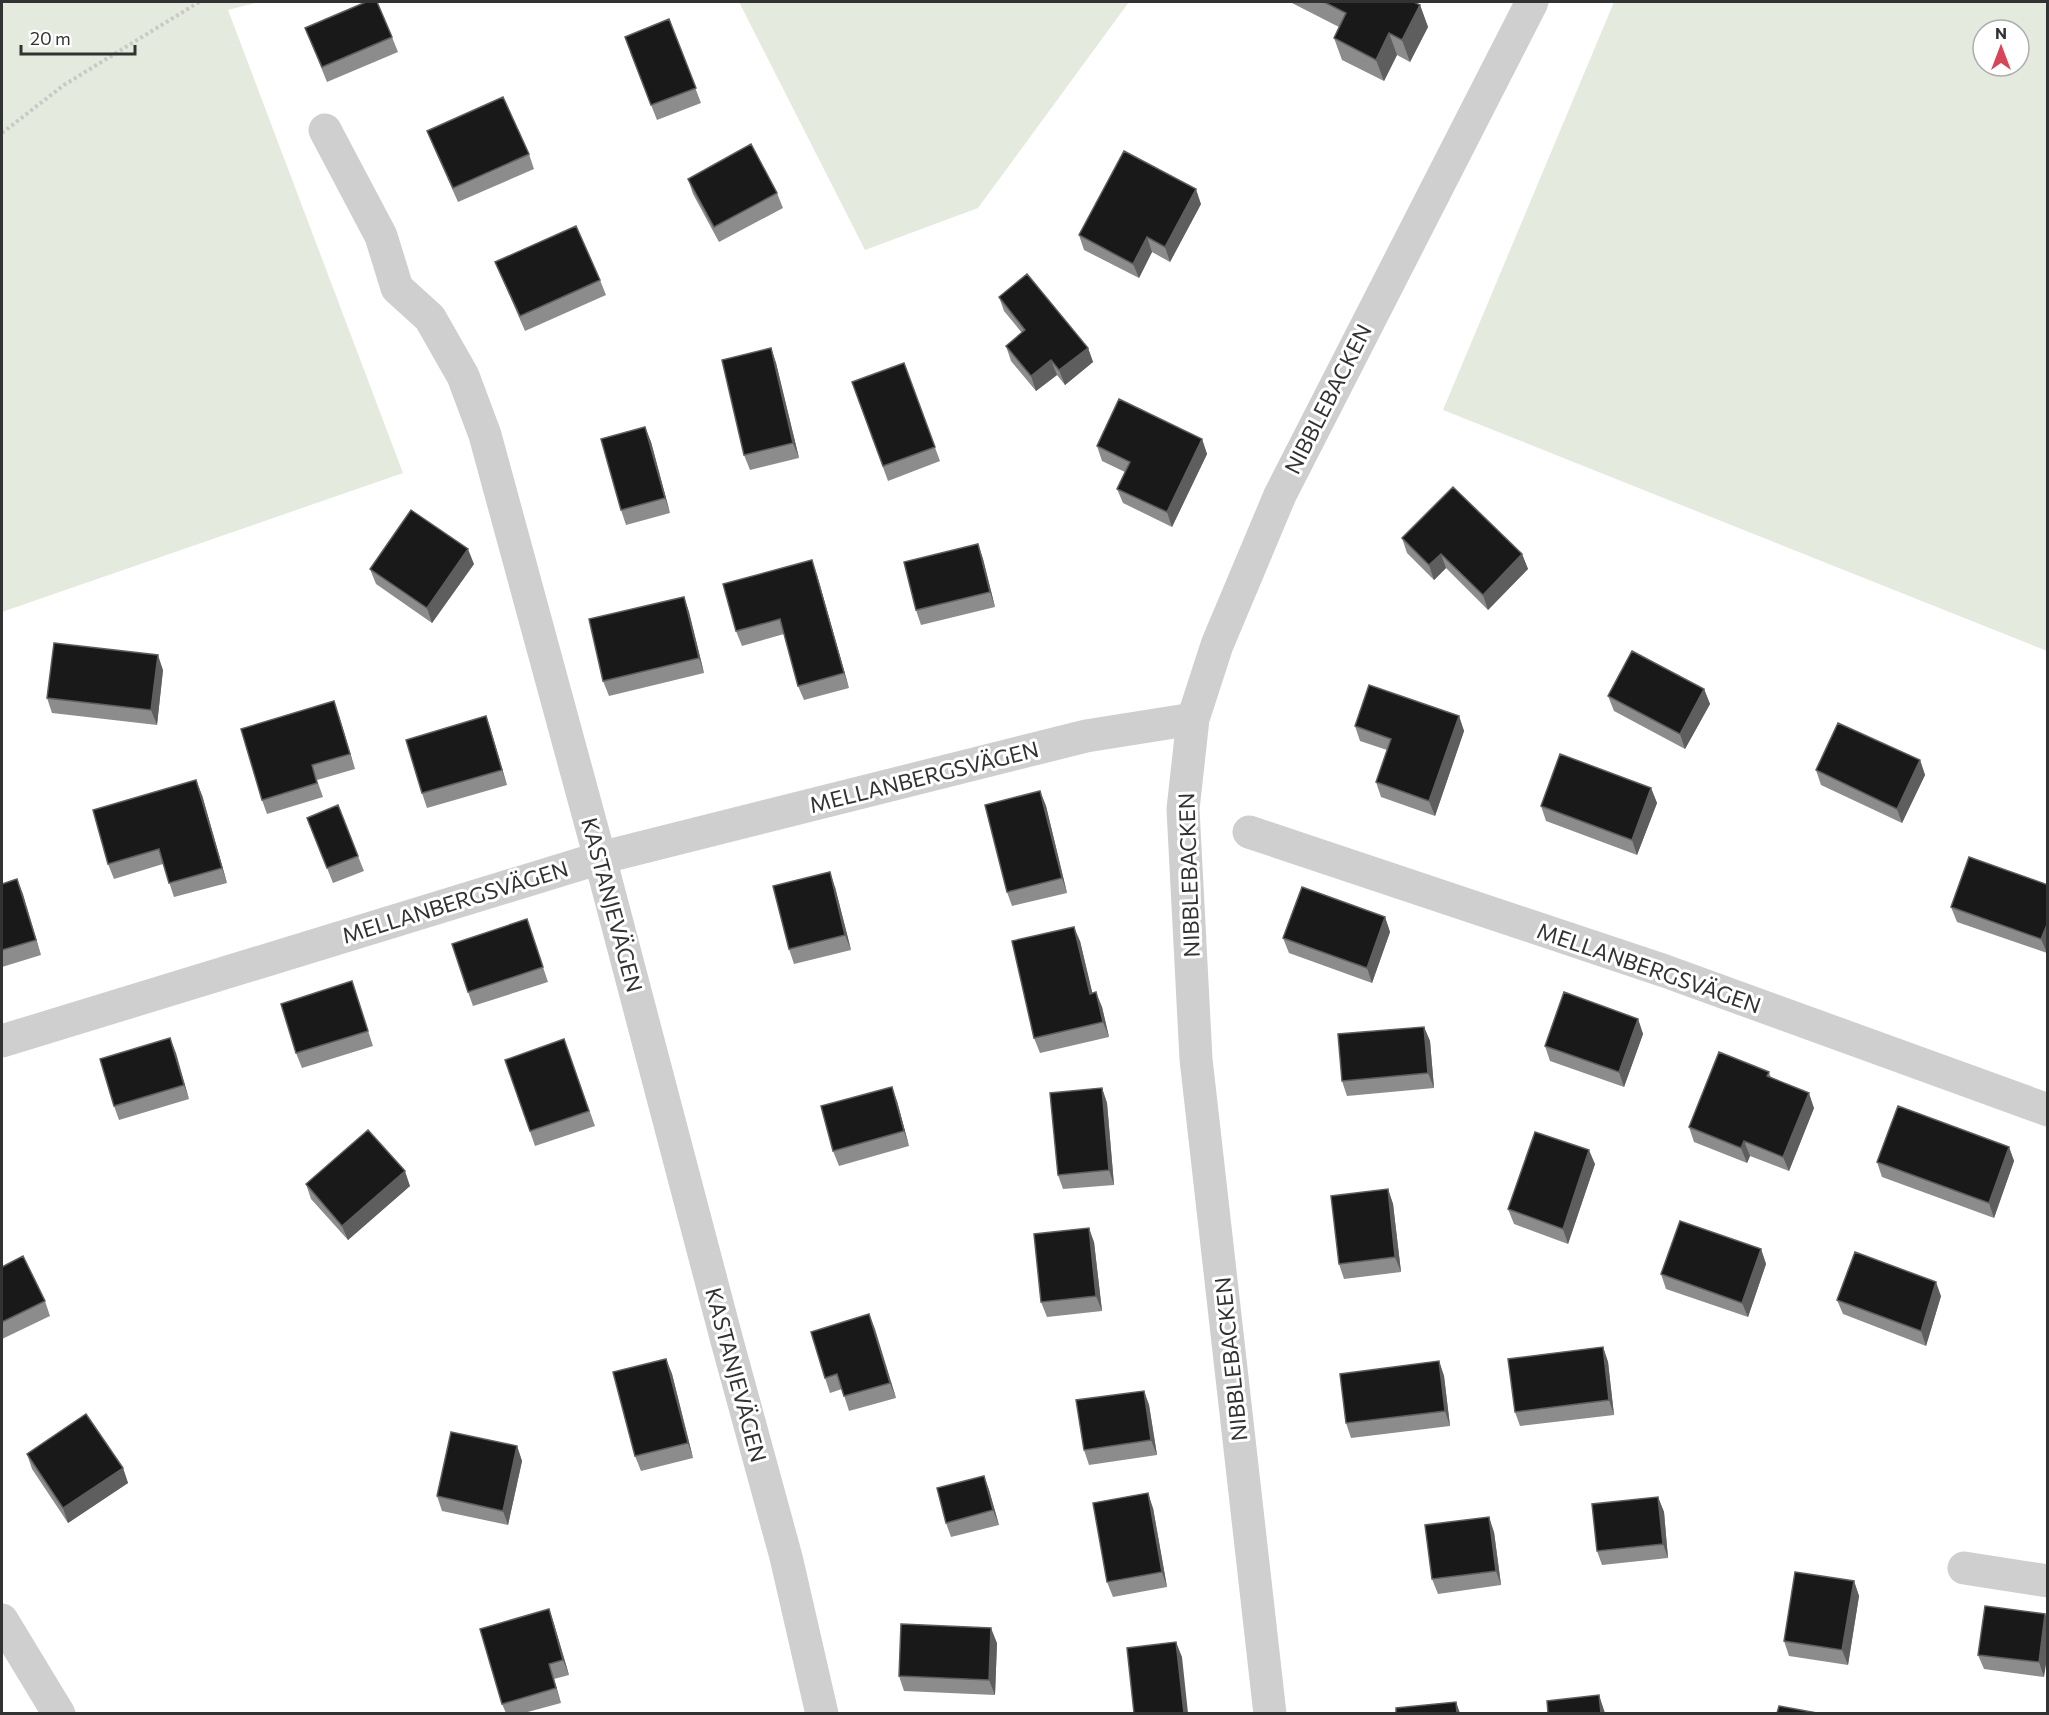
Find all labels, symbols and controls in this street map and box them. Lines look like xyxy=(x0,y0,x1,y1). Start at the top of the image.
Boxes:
scale bar xyxy=(21,18,135,56)
north arrow xyxy=(1971,18,2031,78)
text: N xyxy=(1995,23,2007,42)
text: 20 m xyxy=(30,27,71,49)
street label: NIBBLEBACKEN xyxy=(1278,319,1377,478)
street label: MELLANBERGSVÄGEN xyxy=(807,735,1041,818)
street label: NIBBLEBACKEN xyxy=(1172,792,1205,958)
street label: KASTANJEVÄGEN xyxy=(576,815,649,995)
street label: MELLANBERGSVÄGEN xyxy=(338,854,571,949)
street label: MELLANBERGSVÄGEN xyxy=(1534,916,1765,1019)
street label: NIBBLEBACKEN xyxy=(1208,1276,1253,1442)
street label: KASTANJEVÄGEN xyxy=(700,1285,773,1465)

